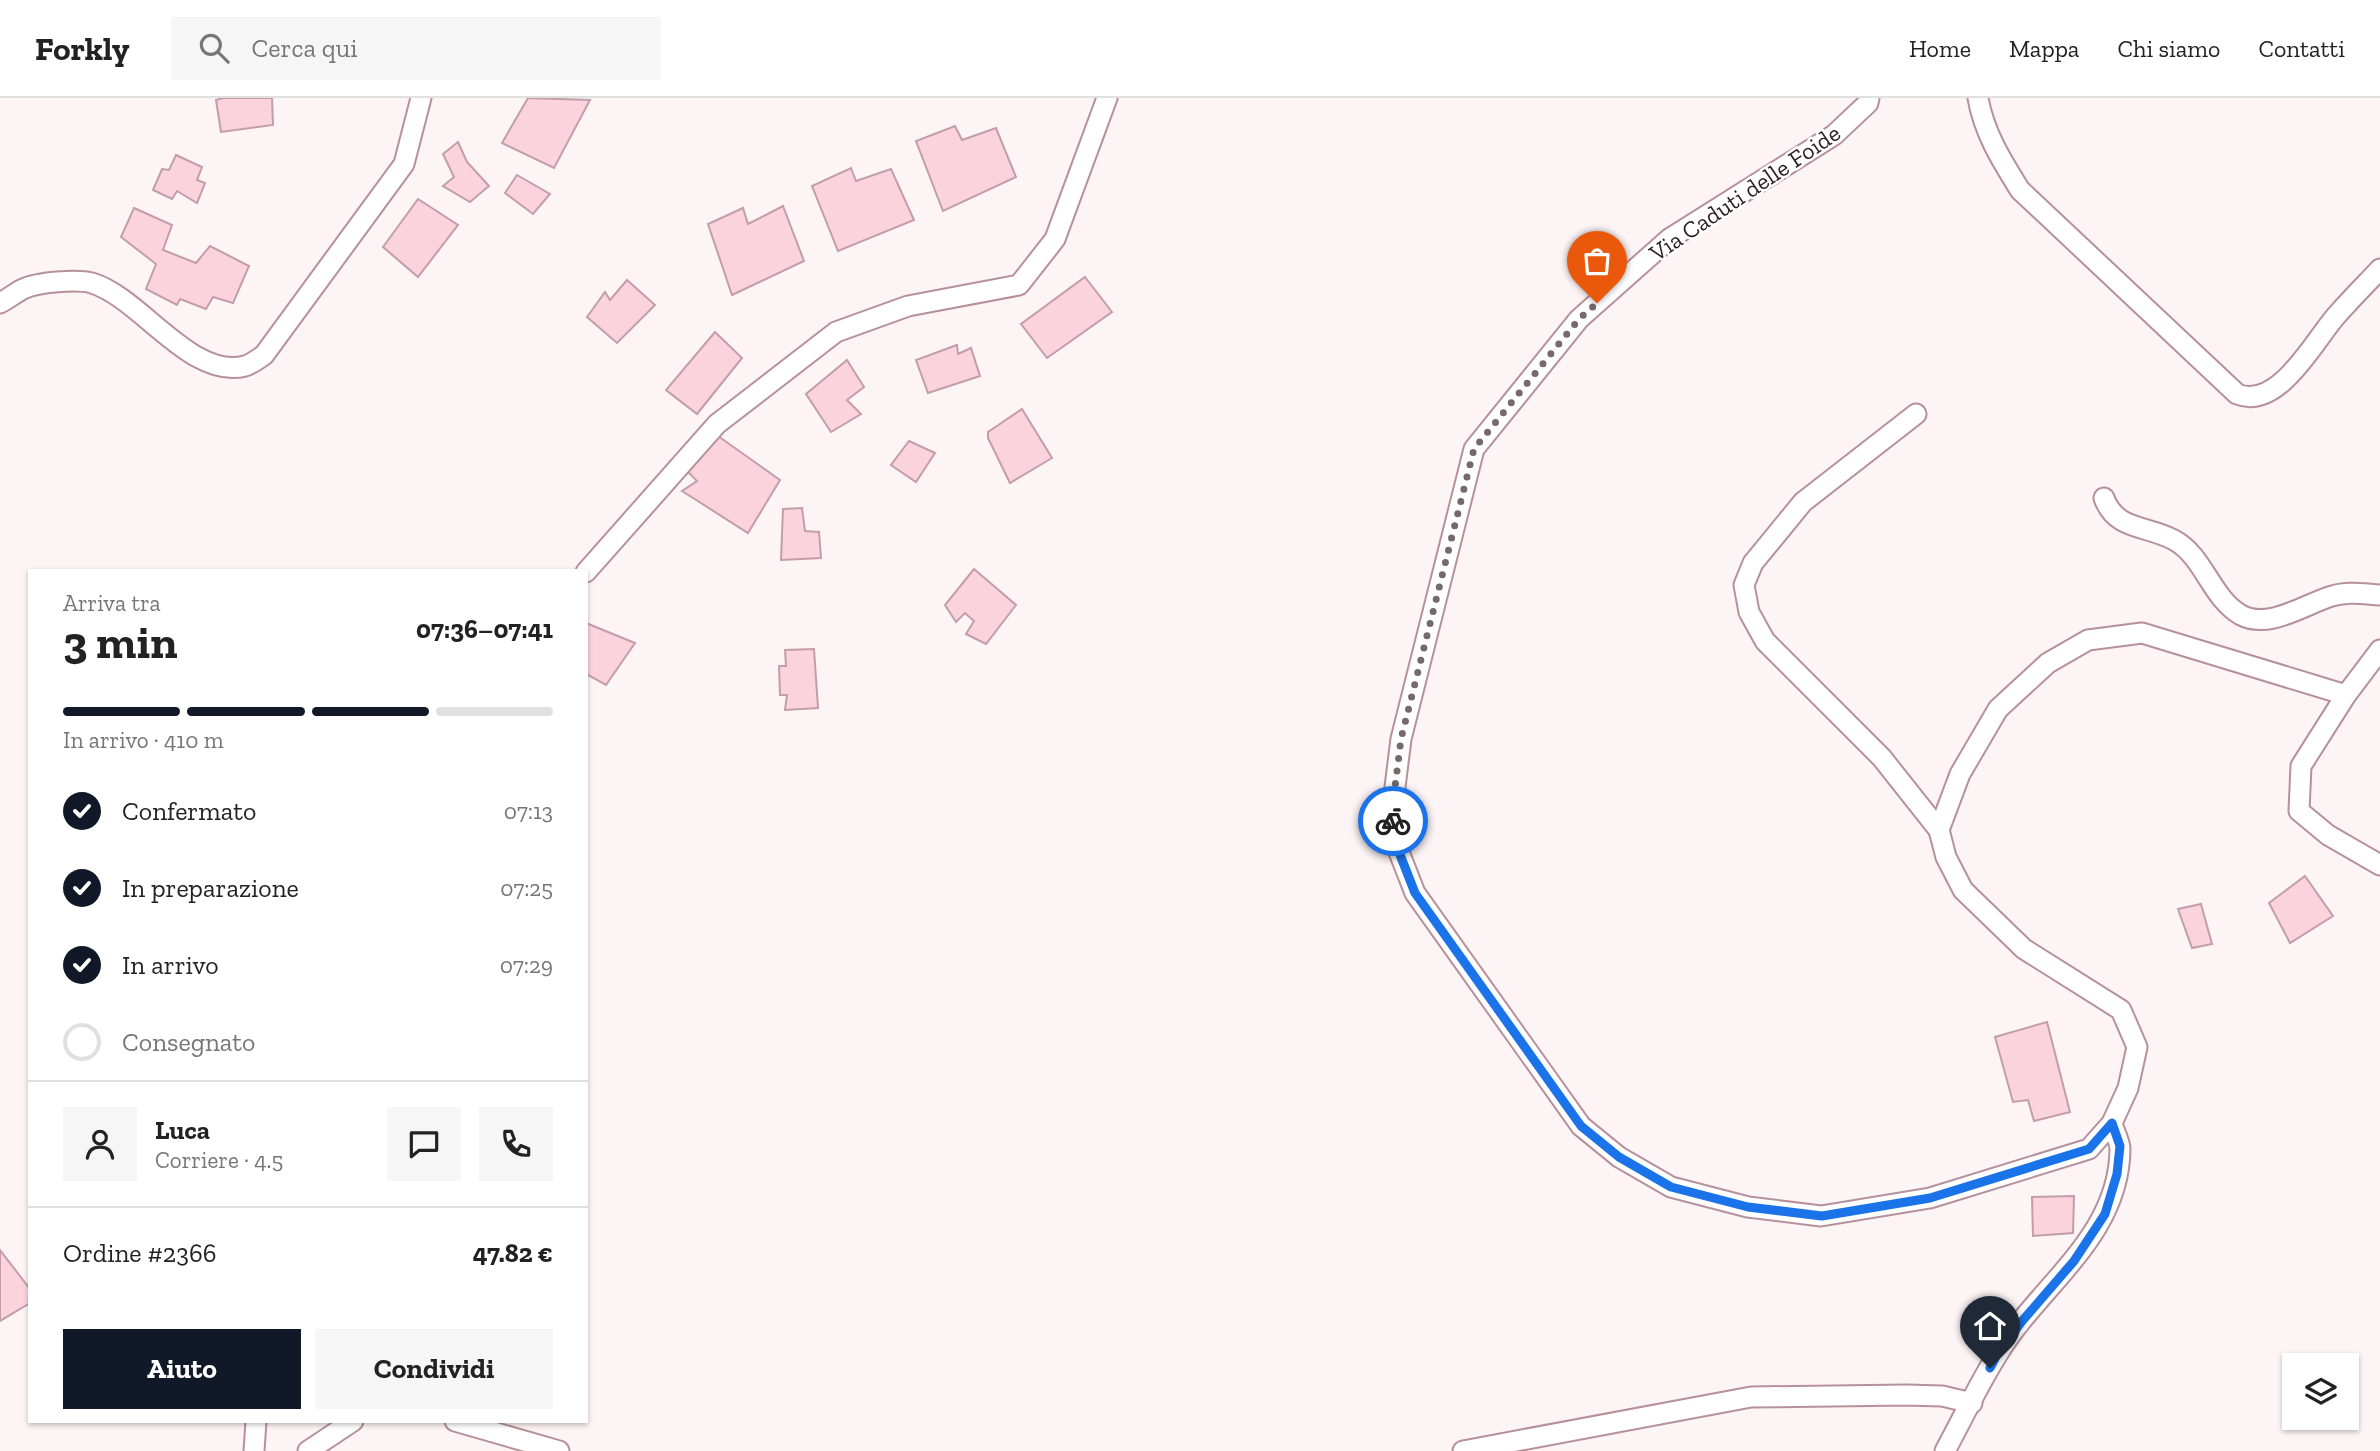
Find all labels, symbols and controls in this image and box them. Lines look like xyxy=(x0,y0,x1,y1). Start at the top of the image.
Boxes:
search box xyxy=(171,17,661,80)
text: Forkly xyxy=(35,29,129,68)
icon: search xyxy=(195,29,233,67)
text: Cerca qui xyxy=(251,32,358,64)
text: Home xyxy=(1909,34,1971,63)
text: Mappa xyxy=(2009,34,2079,63)
text: Chi siamo xyxy=(2117,34,2220,63)
text: Contatti xyxy=(2258,34,2345,63)
street label: Via Caduti delle Foide xyxy=(1643,118,1846,268)
pin xyxy=(1567,231,1627,303)
icon: bag xyxy=(1578,242,1616,280)
text: Arriva tra xyxy=(63,589,161,617)
text: 07:36–07:41 xyxy=(416,613,553,645)
text: 3 min xyxy=(63,615,177,670)
text: In arrivo · 410 m xyxy=(63,726,224,754)
courier xyxy=(1358,786,1428,856)
icon: check xyxy=(63,792,101,830)
text: Confermato xyxy=(122,795,256,827)
text: 07:13 xyxy=(504,797,553,825)
icon: bike xyxy=(1374,802,1412,840)
icon: check xyxy=(63,869,101,907)
text: In preparazione xyxy=(122,872,299,904)
text: 07:25 xyxy=(500,874,553,902)
icon: check xyxy=(63,946,101,984)
text: In arrivo xyxy=(122,949,219,981)
text: 07:29 xyxy=(500,951,553,979)
text: Consegnato xyxy=(122,1026,255,1058)
button: person xyxy=(63,1107,137,1181)
button: chat xyxy=(387,1107,461,1181)
button: phone xyxy=(479,1107,553,1181)
text: Luca xyxy=(155,1114,210,1146)
text: Corriere · 4.5 xyxy=(155,1146,283,1174)
text: Ordine #2366 xyxy=(63,1237,217,1269)
text: 47.82 € xyxy=(473,1237,553,1269)
pin xyxy=(1960,1296,2020,1368)
icon: home xyxy=(1971,1307,2009,1345)
button: Aiuto xyxy=(63,1329,301,1409)
button: Condividi xyxy=(315,1329,553,1409)
map controls xyxy=(2282,1353,2359,1430)
button: layers xyxy=(2282,1353,2359,1430)

